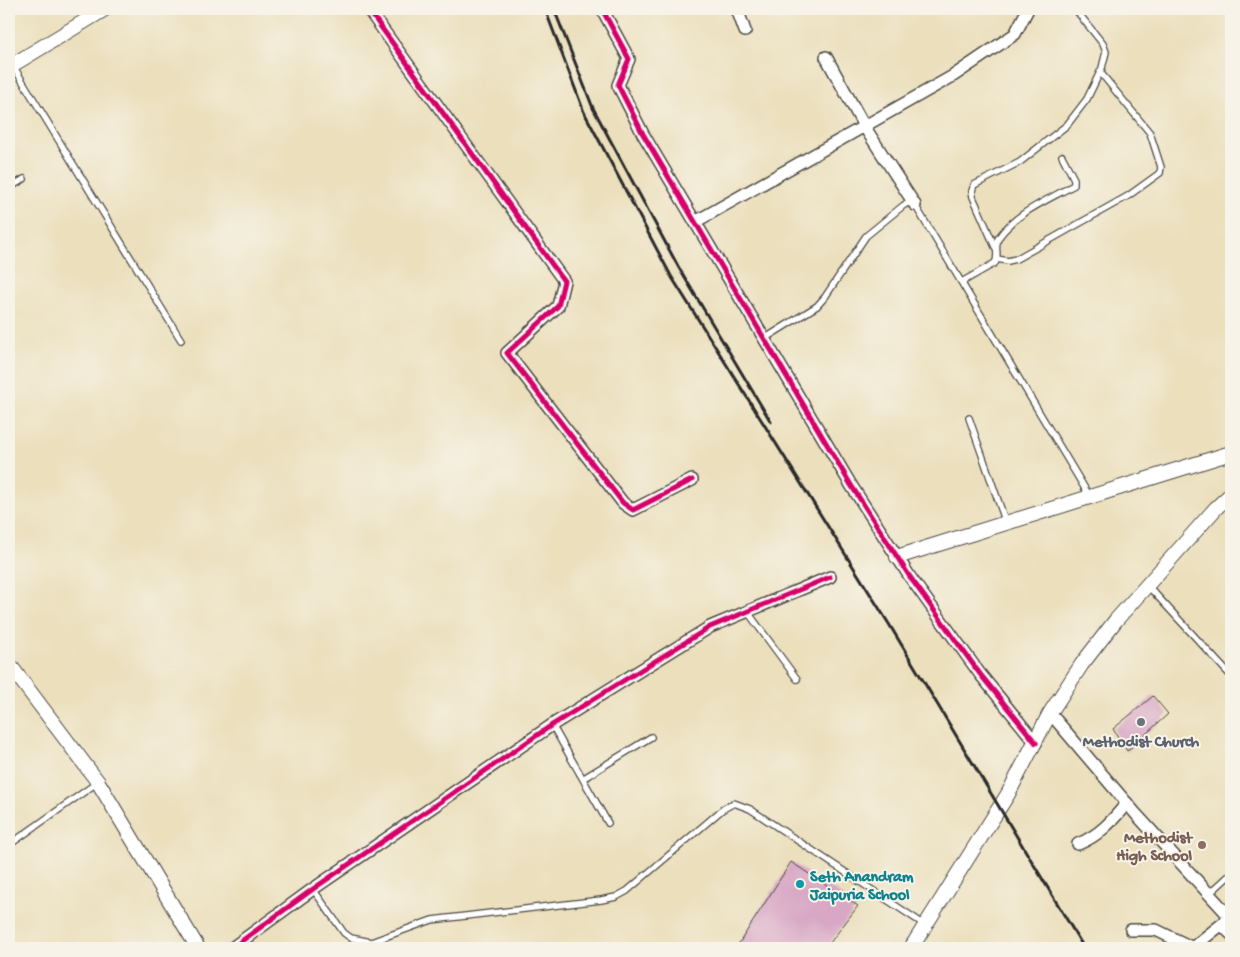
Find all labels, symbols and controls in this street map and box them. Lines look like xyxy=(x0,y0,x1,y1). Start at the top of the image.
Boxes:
marker: Methodist Church xyxy=(1135,716,1147,728)
place label: Methodist Church xyxy=(1083,734,1200,753)
place label: Methodist High School xyxy=(1116,830,1193,867)
marker: Methodist High School xyxy=(1196,839,1208,851)
place label: Seth Anandram Jaipuria School xyxy=(809,869,914,906)
marker: Seth Anandram Jaipuria School xyxy=(794,878,806,890)

